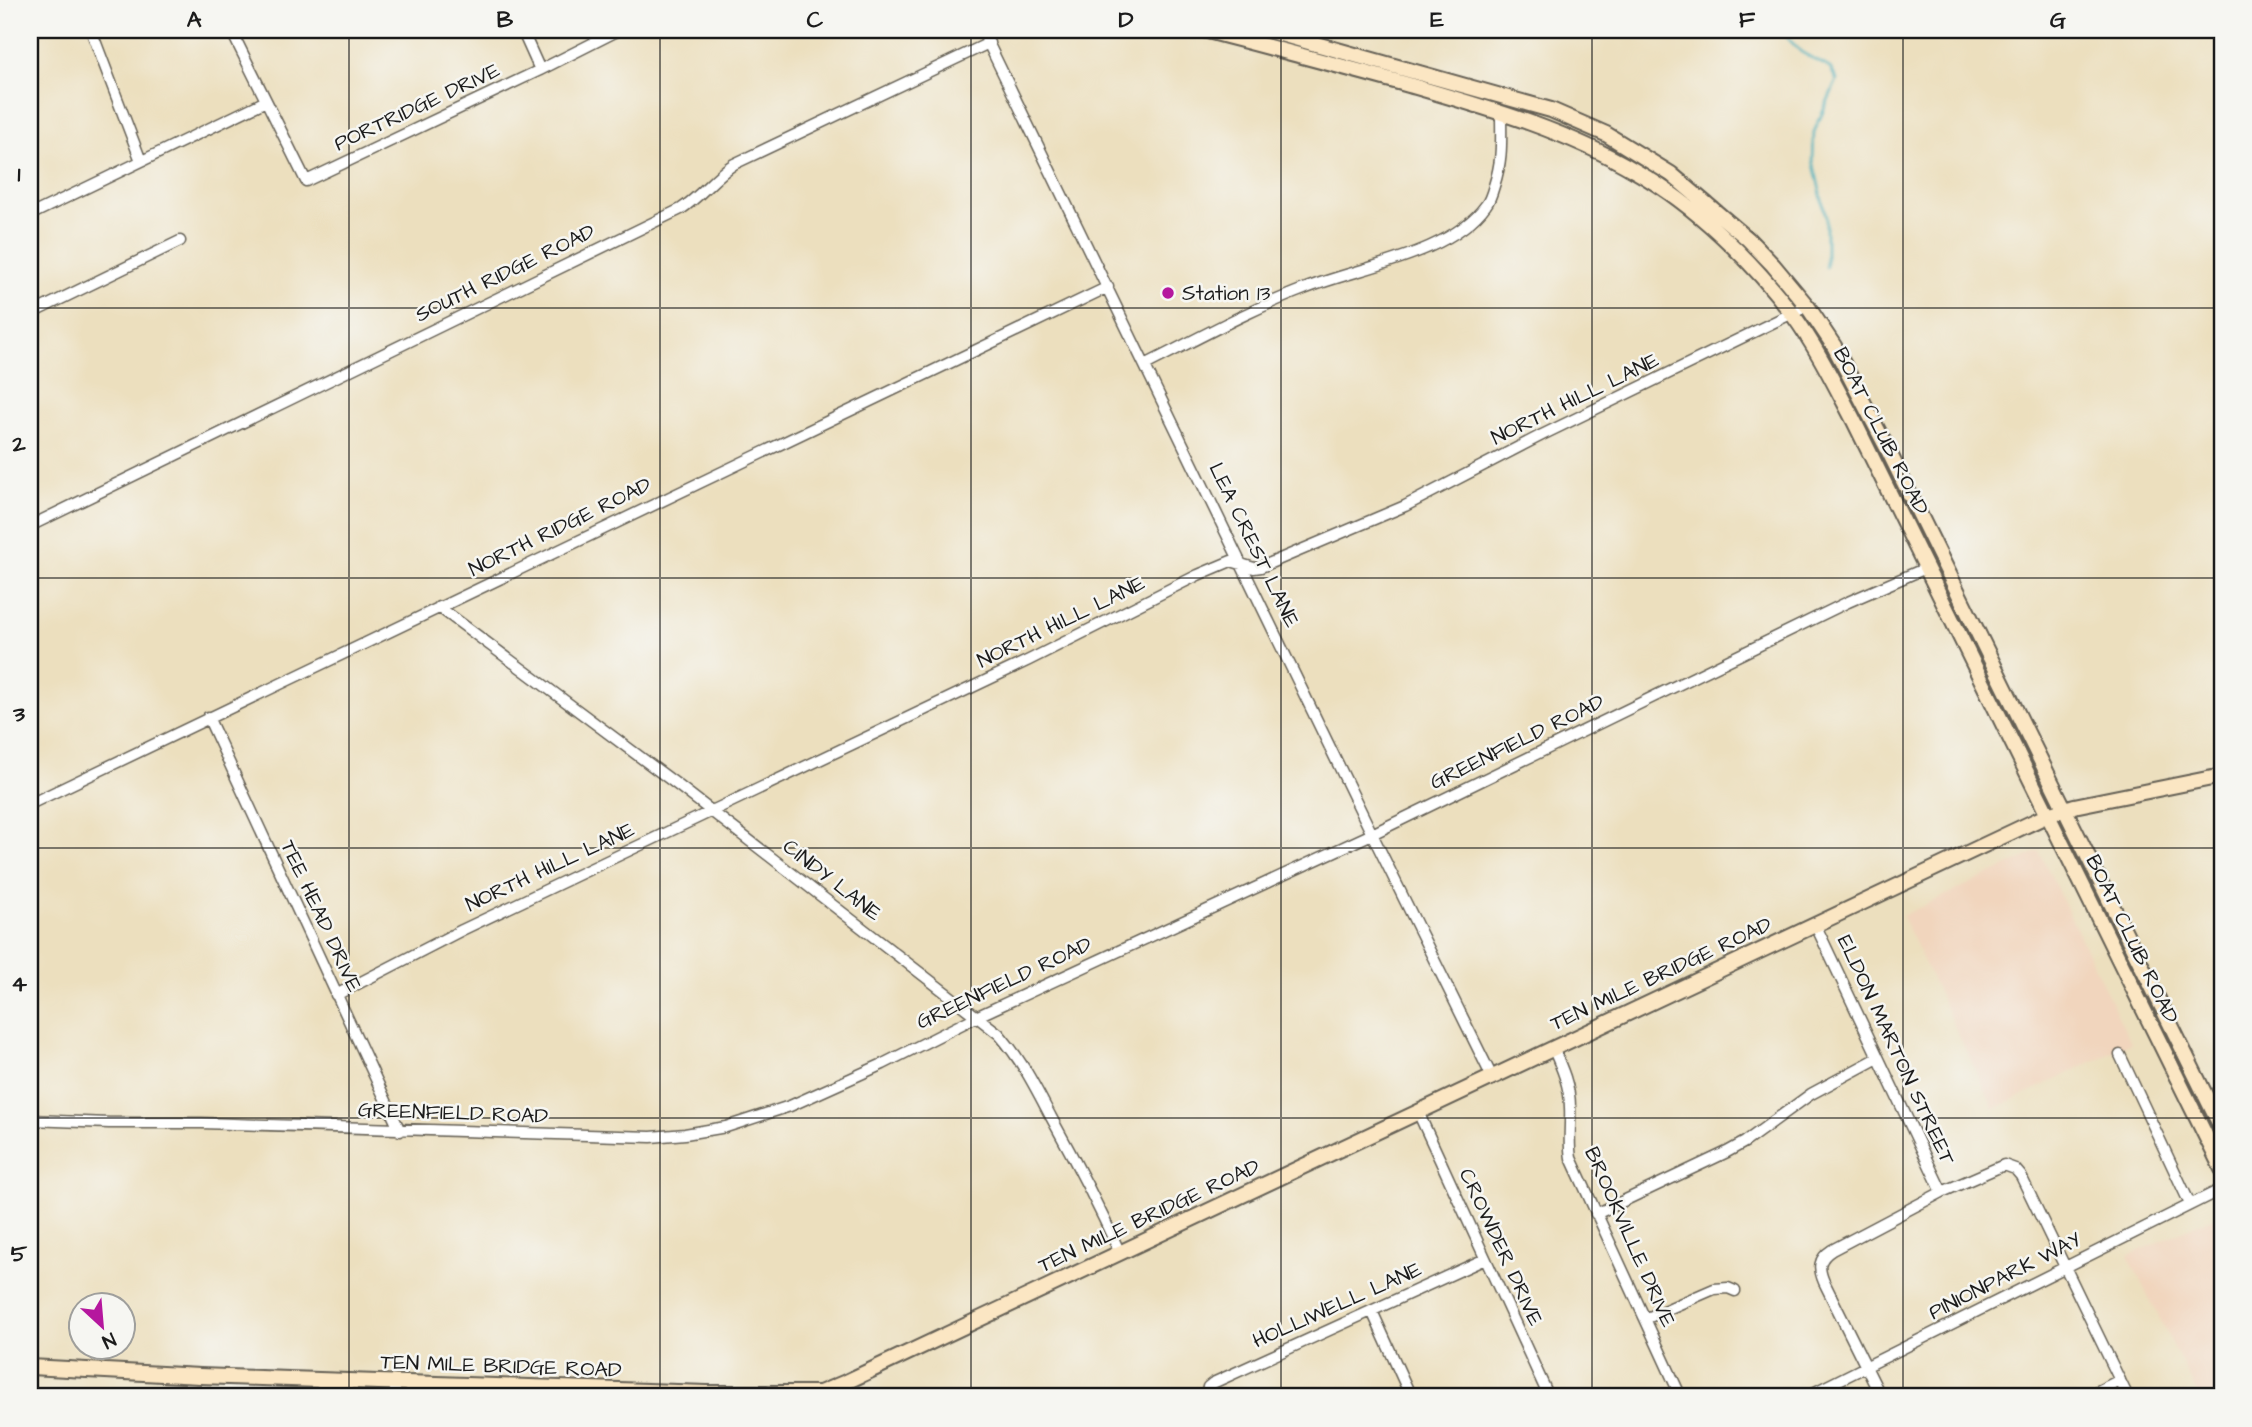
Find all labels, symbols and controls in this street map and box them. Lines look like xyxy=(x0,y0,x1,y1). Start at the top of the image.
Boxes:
text: A xyxy=(187,4,202,36)
text: B xyxy=(497,4,514,36)
text: C xyxy=(807,4,824,36)
text: D xyxy=(1119,4,1134,36)
text: E xyxy=(1430,4,1444,36)
text: F xyxy=(1739,4,1756,36)
text: G xyxy=(2050,4,2066,36)
street label: PORTRIDGE DRIVE xyxy=(329,56,505,158)
text: 1 xyxy=(18,158,21,190)
street label: SOUTH RIDGE ROAD xyxy=(410,217,600,329)
place label: Station 13 xyxy=(1182,279,1271,308)
marker: Station 13 xyxy=(1160,285,1176,301)
street label: BOAT CLUB ROAD xyxy=(1826,342,1936,520)
street label: NORTH HILL LANE xyxy=(1486,346,1664,452)
text: 2 xyxy=(11,428,26,460)
street label: LEA CREST LANE xyxy=(1202,458,1307,633)
street label: NORTH RIDGE ROAD xyxy=(464,470,656,584)
street label: NORTH HILL LANE xyxy=(972,569,1150,675)
street label: GREENFIELD ROAD xyxy=(1425,687,1609,797)
text: 3 xyxy=(12,698,25,730)
street label: NORTH HILL LANE xyxy=(461,815,640,919)
street label: CINDY LANE xyxy=(777,832,888,928)
street label: TEE HEAD DRIVE xyxy=(273,835,369,997)
street label: BOAT CLUB ROAD xyxy=(2079,850,2186,1029)
street label: TEN MILE BRIDGE ROAD xyxy=(1546,910,1777,1038)
street label: GREENFIELD ROAD xyxy=(912,929,1097,1036)
street label: ELDON MARTON STREET xyxy=(1830,930,1962,1170)
text: 4 xyxy=(11,968,27,1000)
street label: GREENFIELD ROAD xyxy=(357,1095,549,1131)
street label: BROOKVILLE DRIVE xyxy=(1577,1142,1683,1332)
street label: TEN MILE BRIDGE ROAD xyxy=(1034,1152,1265,1280)
street label: CROWDER DRIVE xyxy=(1452,1164,1550,1331)
street label: PINIONPARK WAY xyxy=(1924,1225,2086,1327)
text: 5 xyxy=(11,1238,28,1270)
street label: HOLLIWELL LANE xyxy=(1248,1254,1427,1355)
north arrow xyxy=(66,1290,136,1360)
text: N xyxy=(97,1325,120,1355)
street label: TEN MILE BRIDGE ROAD xyxy=(380,1347,622,1385)

